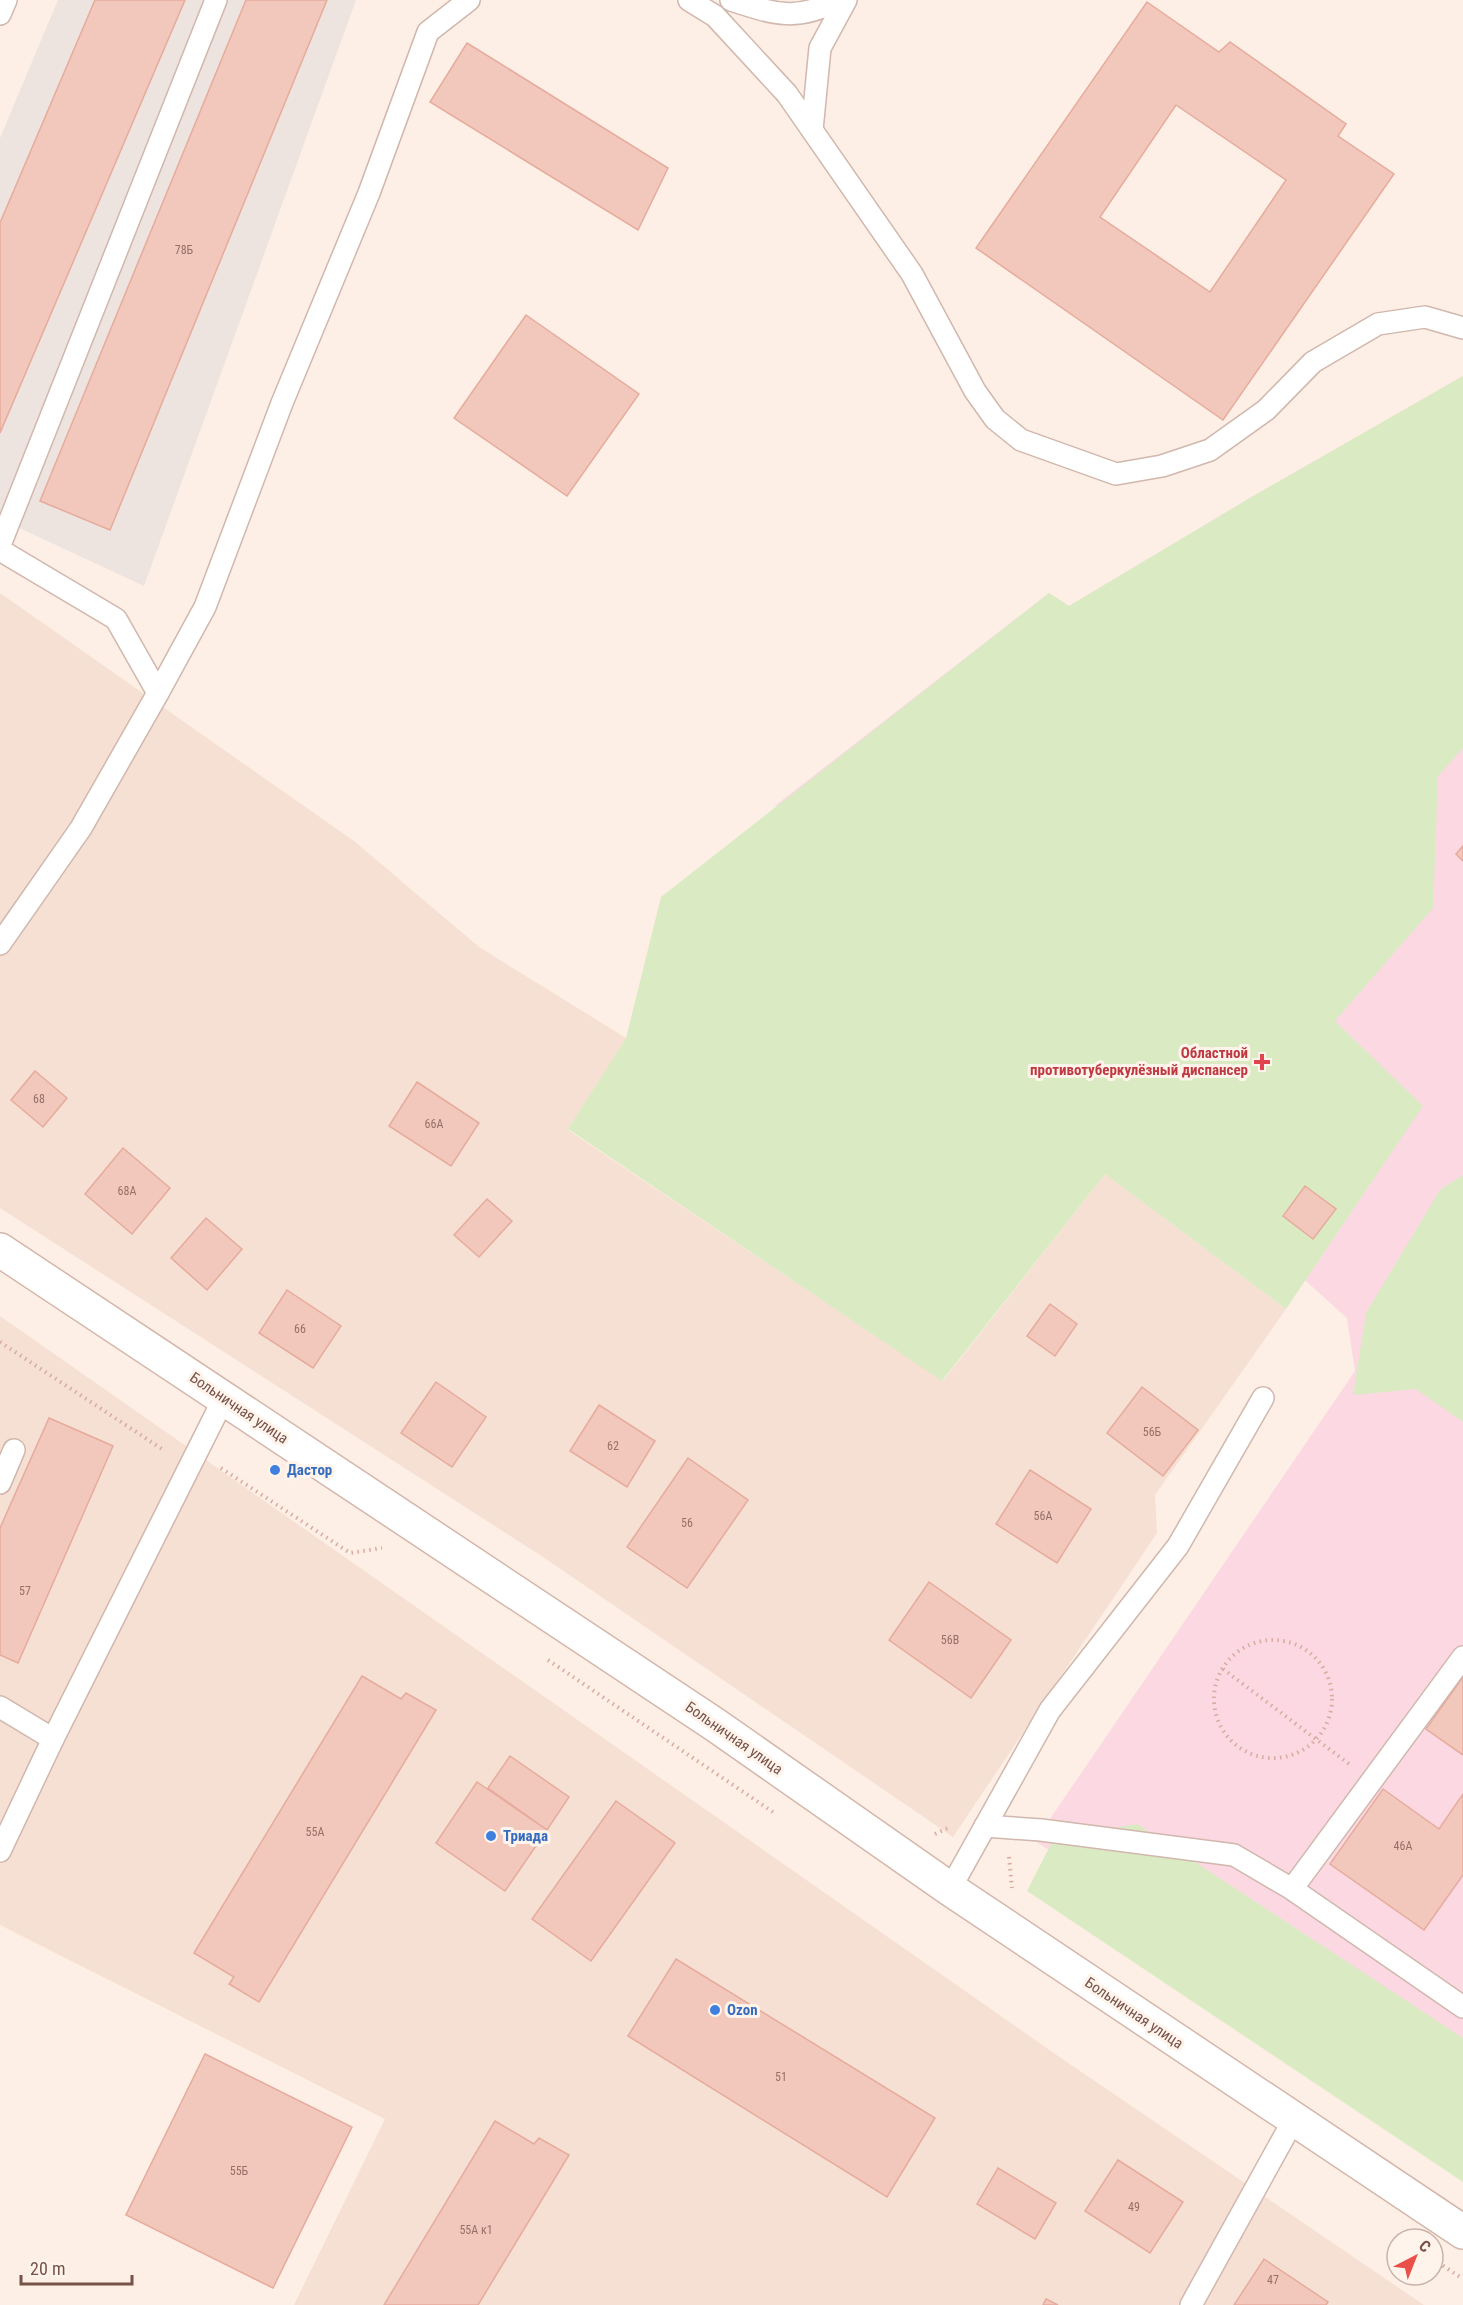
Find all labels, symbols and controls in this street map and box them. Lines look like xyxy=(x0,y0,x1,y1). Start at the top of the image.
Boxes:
house number: 78Б xyxy=(175,243,194,257)
place label: Областной противотуберкулёзный диспансер xyxy=(1030,1044,1248,1079)
marker: Областной противотуберкулёзный диспансер xyxy=(1253,1053,1271,1071)
house number: 68 xyxy=(33,1092,45,1106)
house number: 66А xyxy=(425,1117,443,1131)
house number: 68А xyxy=(118,1184,136,1198)
house number: 66 xyxy=(294,1322,306,1336)
street label: Больничная улица xyxy=(186,1368,292,1448)
house number: 56Б xyxy=(1143,1425,1162,1439)
house number: 62 xyxy=(607,1439,619,1453)
place label: Дастор xyxy=(287,1461,332,1479)
marker: Дастор xyxy=(268,1463,282,1477)
house number: 56А xyxy=(1034,1509,1052,1523)
house number: 56 xyxy=(681,1516,693,1530)
house number: 57 xyxy=(19,1584,31,1598)
house number: 56В xyxy=(941,1633,959,1647)
street label: Больничная улица xyxy=(682,1698,786,1778)
house number: 55А xyxy=(306,1825,324,1839)
place label: Триада xyxy=(503,1827,548,1845)
marker: Триада xyxy=(484,1829,498,1843)
house number: 46А xyxy=(1394,1839,1412,1853)
street label: Больничная улица xyxy=(1081,1973,1187,2053)
place label: Ozon xyxy=(727,2001,758,2019)
marker: Ozon xyxy=(708,2003,722,2017)
house number: 51 xyxy=(775,2070,787,2084)
house number: 55Б xyxy=(230,2164,249,2178)
house number: 49 xyxy=(1128,2200,1140,2214)
house number: 55А к1 xyxy=(459,2223,493,2237)
north arrow xyxy=(1385,2227,1445,2287)
text: С xyxy=(1415,2236,1434,2256)
scale bar xyxy=(21,2248,132,2286)
text: 20 m xyxy=(30,2258,65,2279)
house number: 47 xyxy=(1267,2273,1279,2287)

